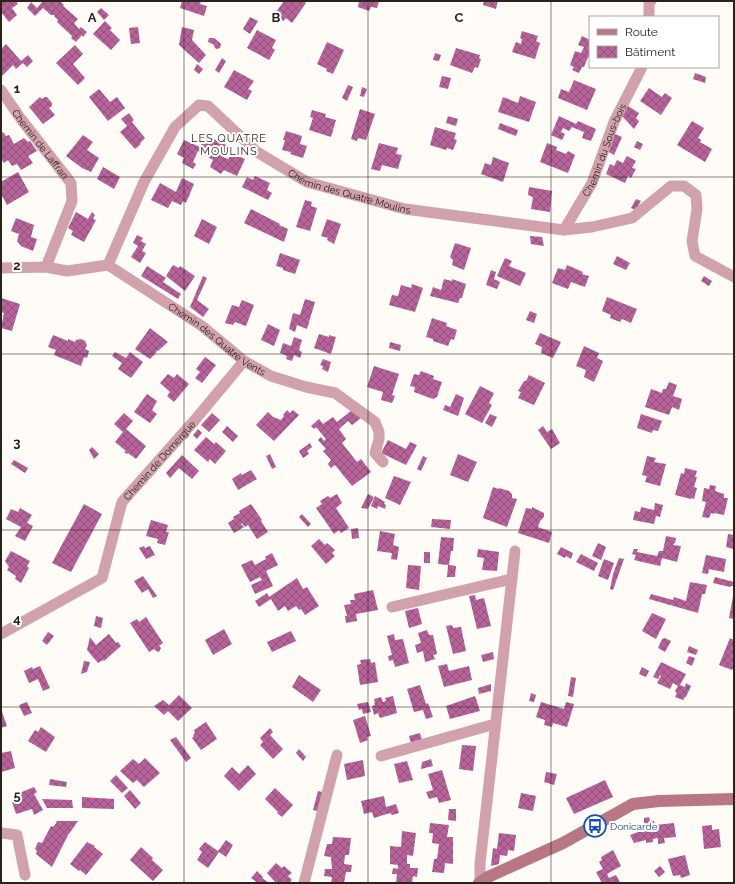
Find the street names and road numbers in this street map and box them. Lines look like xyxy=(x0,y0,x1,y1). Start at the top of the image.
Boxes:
street label: Chemin du Sous-bois xyxy=(580,102,629,198)
street label: Chemin de Laffran xyxy=(10,107,71,181)
street label: Chemin des Quatre Moulins xyxy=(286,167,411,216)
street label: Chemin des Quatre Vents xyxy=(166,301,268,378)
street label: Chemin de Domergue xyxy=(121,418,198,503)

